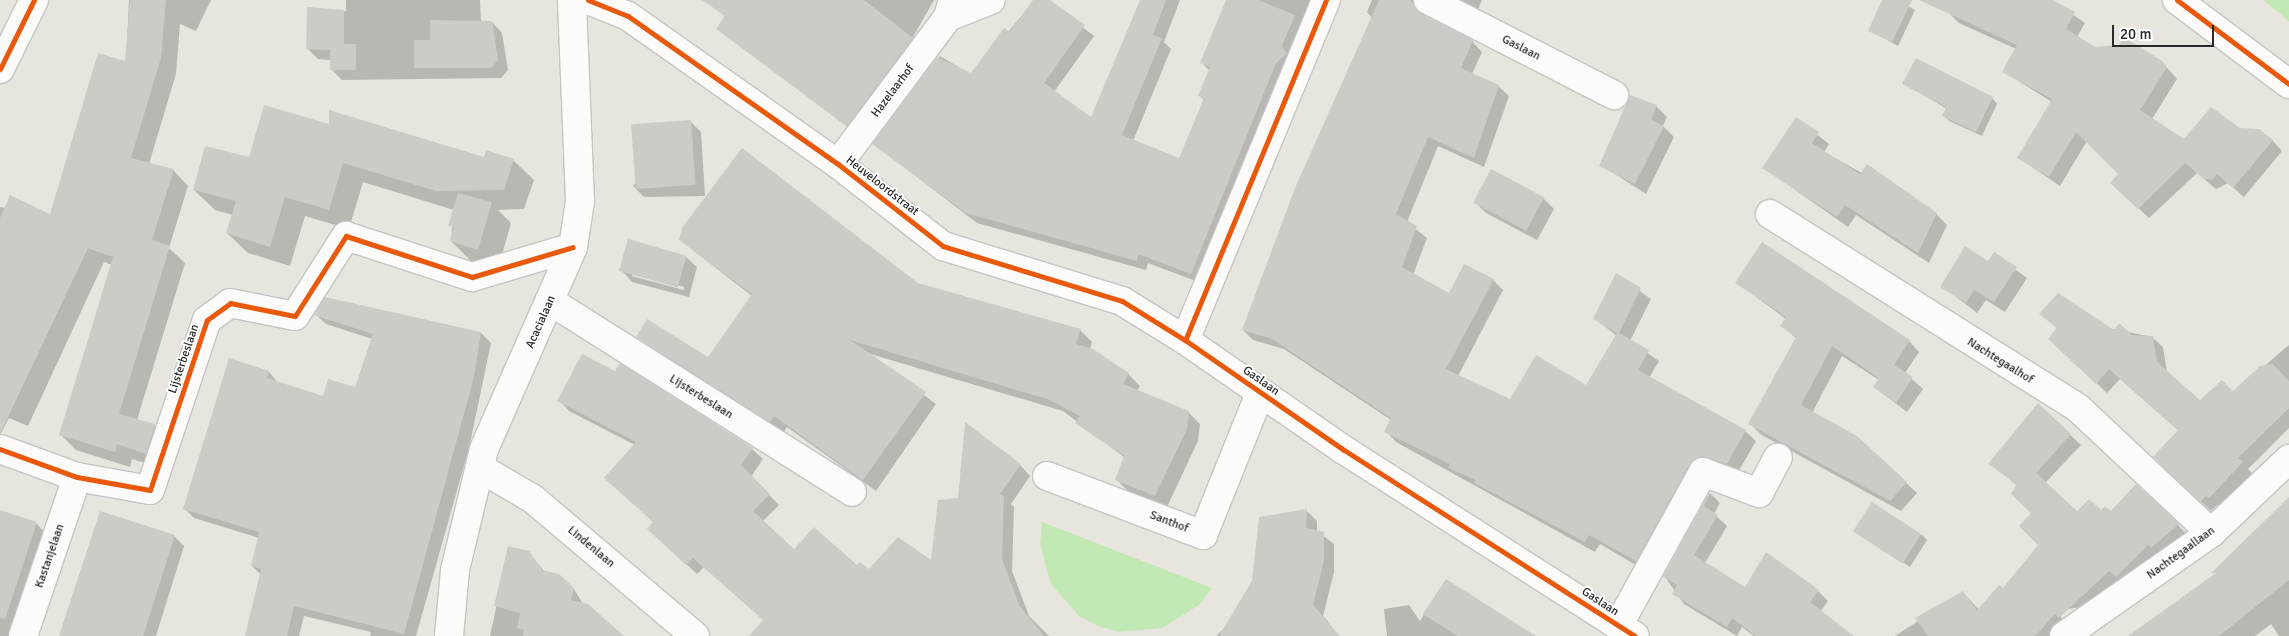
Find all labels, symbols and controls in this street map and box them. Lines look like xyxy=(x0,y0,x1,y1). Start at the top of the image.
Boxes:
scale bar xyxy=(2114,15,2216,47)
text: 20 m xyxy=(2120,25,2151,43)
street label: Gaslaan xyxy=(1499,32,1543,64)
street label: Hazelaarhof xyxy=(869,62,917,120)
street label: Heuveloordstraat xyxy=(843,153,921,219)
street label: Acacialaan xyxy=(523,293,559,351)
street label: Lijsterbeslaan xyxy=(165,323,203,395)
street label: Nachtegaalhof xyxy=(1964,335,2036,387)
street label: Gaslaan xyxy=(1240,363,1282,399)
street label: Lijsterbeslaan xyxy=(667,372,735,422)
street label: Santhof xyxy=(1148,508,1190,536)
street label: Kastanjelaan xyxy=(32,522,68,590)
street label: Lindenlaan xyxy=(565,523,617,571)
street label: Nachtegaallaan xyxy=(2144,523,2218,583)
street label: Gaslaan xyxy=(1579,585,1621,619)

